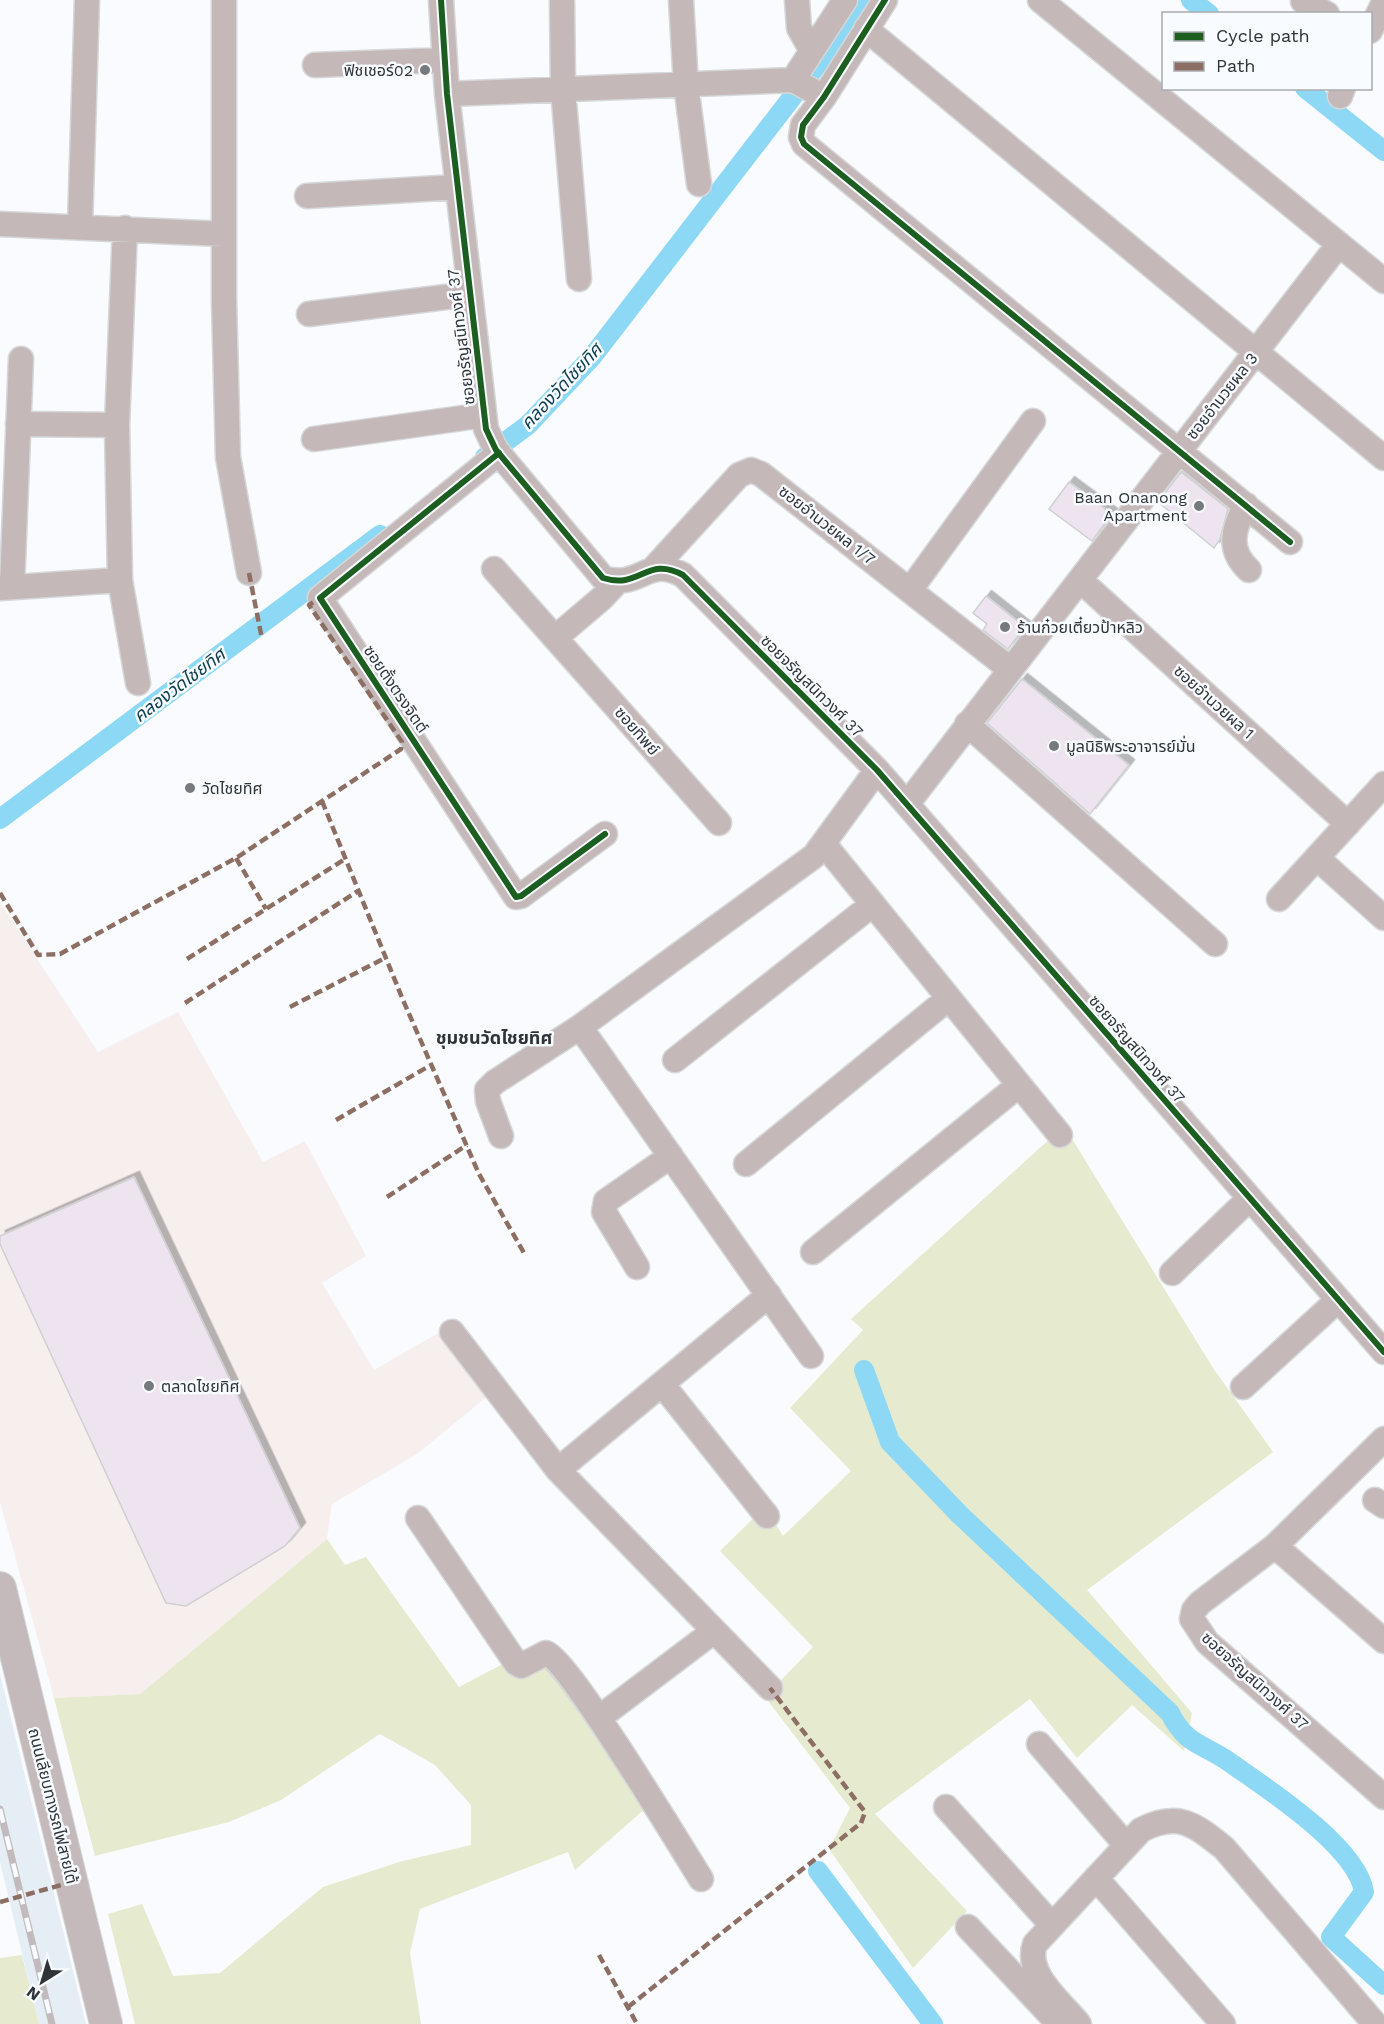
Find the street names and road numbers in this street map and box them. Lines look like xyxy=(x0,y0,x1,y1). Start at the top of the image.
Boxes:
street label: ซอยจรัญสนิทวงศ์ 37 xyxy=(443,268,479,406)
street label: ซอยอำนวยผล 3 xyxy=(1182,349,1262,443)
street label: ซอยอำนวยผล 1/7 xyxy=(775,481,879,569)
street label: ซอยจรัญสนิทวงศ์ 37 xyxy=(757,631,867,741)
street label: ซอยตั้งตรงจิตต์ xyxy=(360,641,433,737)
street label: ซอยอำนวยผล 1 xyxy=(1170,661,1258,743)
street label: ซอยทิพย์ xyxy=(611,703,663,759)
street label: ซอยจรัญสนิทวงศ์ 37 xyxy=(1085,991,1189,1107)
street label: ซอยจรัญสนิทวงศ์ 37 xyxy=(1198,1628,1312,1734)
street label: ถนนเลียบทางรถไฟสายใต้ xyxy=(24,1726,82,1886)

